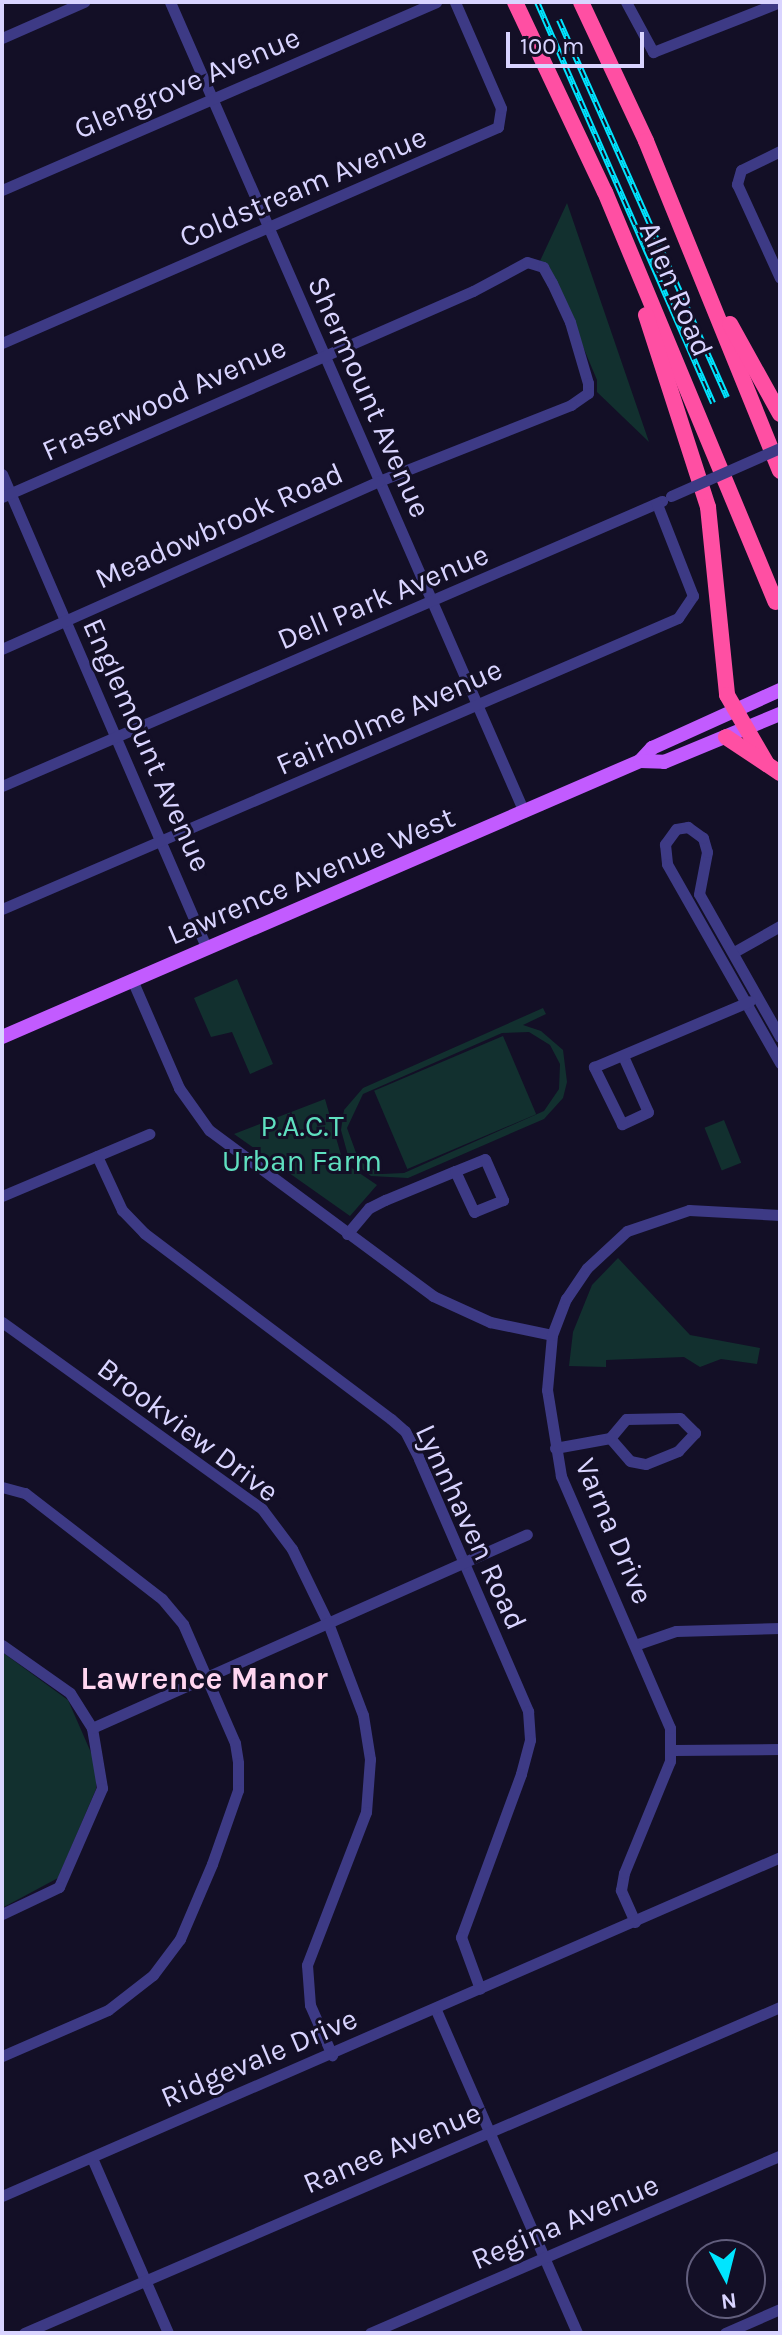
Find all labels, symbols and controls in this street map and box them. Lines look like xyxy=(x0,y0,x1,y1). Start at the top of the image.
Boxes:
scale bar xyxy=(510,16,648,66)
street label: Glengrove Avenue xyxy=(69,19,305,147)
text: 100 m xyxy=(520,32,585,60)
street label: Coldstream Avenue xyxy=(174,119,432,255)
street label: Allen Road xyxy=(631,216,721,362)
street label: Shermount Avenue xyxy=(300,271,438,523)
street label: Fraserwood Avenue xyxy=(36,329,292,469)
street label: Meadowbrook Road xyxy=(89,455,349,597)
street label: Dell Park Avenue xyxy=(272,536,494,658)
street label: Englemount Avenue xyxy=(75,613,219,877)
street label: Fairholme Avenue xyxy=(270,651,508,783)
street label: Lawrence Avenue West xyxy=(162,799,460,953)
park label: P.A.C.T Urban Farm xyxy=(222,1108,382,1178)
street label: Brookview Drive xyxy=(90,1350,286,1510)
street label: Lynnhaven Road xyxy=(408,1418,534,1636)
street label: Varna Drive xyxy=(567,1453,661,1609)
district label: Lawrence Manor xyxy=(80,1660,328,1698)
street label: Ridgevale Drive xyxy=(155,2000,363,2116)
street label: Ranee Avenue xyxy=(298,2094,486,2202)
street label: Regina Avenue xyxy=(466,2166,664,2278)
north arrow xyxy=(686,2239,766,2319)
text: N xyxy=(719,2287,738,2315)

